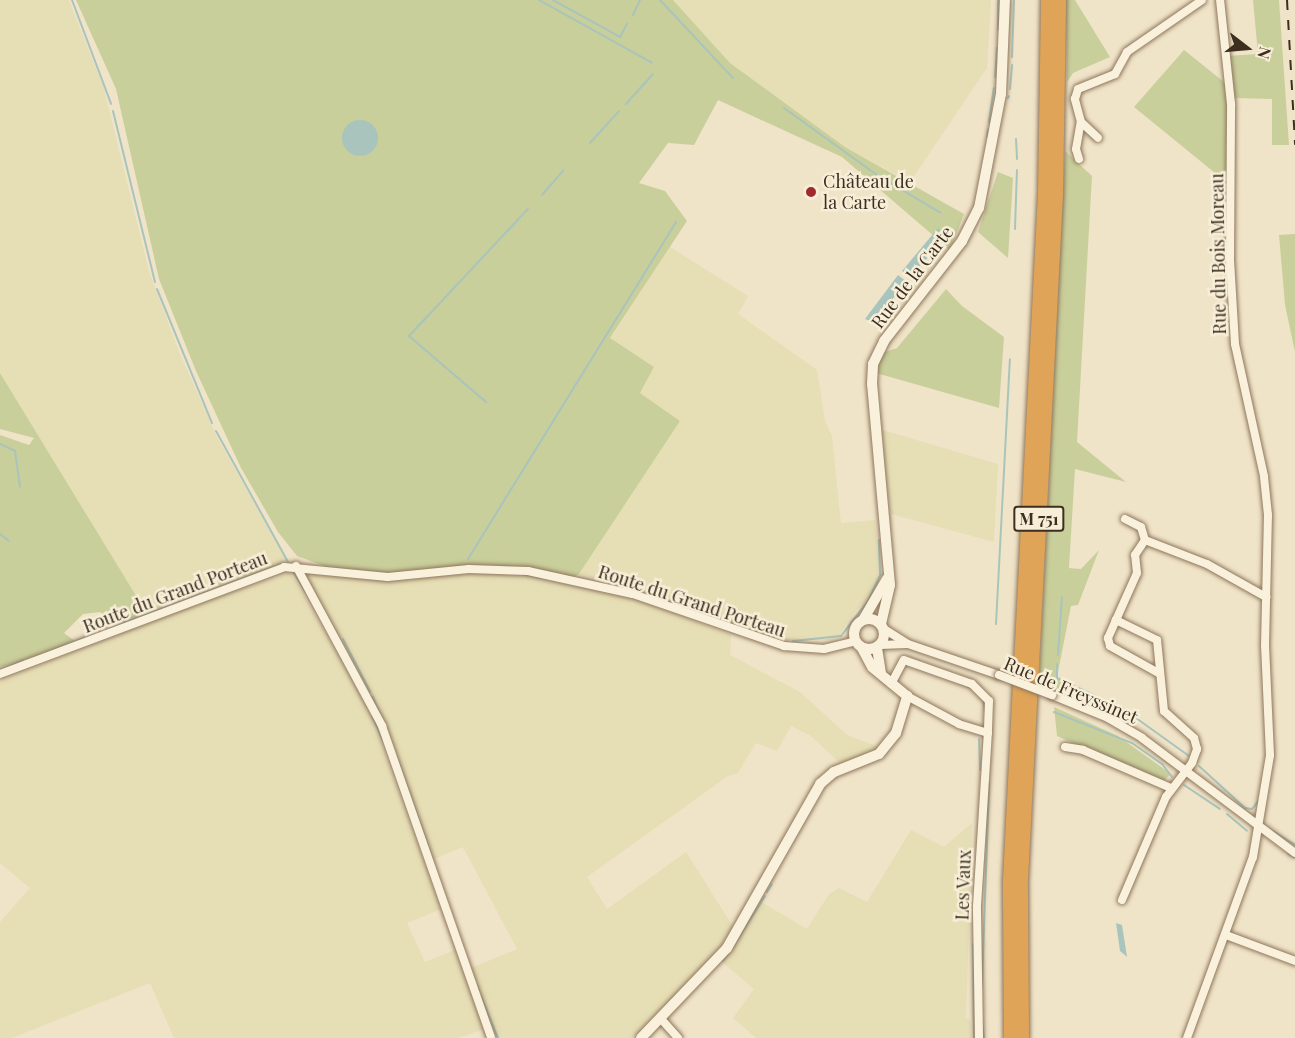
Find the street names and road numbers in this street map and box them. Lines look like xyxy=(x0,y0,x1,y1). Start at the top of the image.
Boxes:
street label: Rue du Bois Moreau xyxy=(1206,173,1230,335)
street label: Rue de la Carte xyxy=(866,221,958,333)
road number: M 751 xyxy=(1012,506,1066,532)
street label: Route du Grand Porteau xyxy=(80,547,270,637)
street label: Route du Grand Porteau xyxy=(596,560,788,642)
street label: Rue de Freyssinet xyxy=(1001,652,1141,728)
street label: Les Vaux xyxy=(951,849,975,921)

